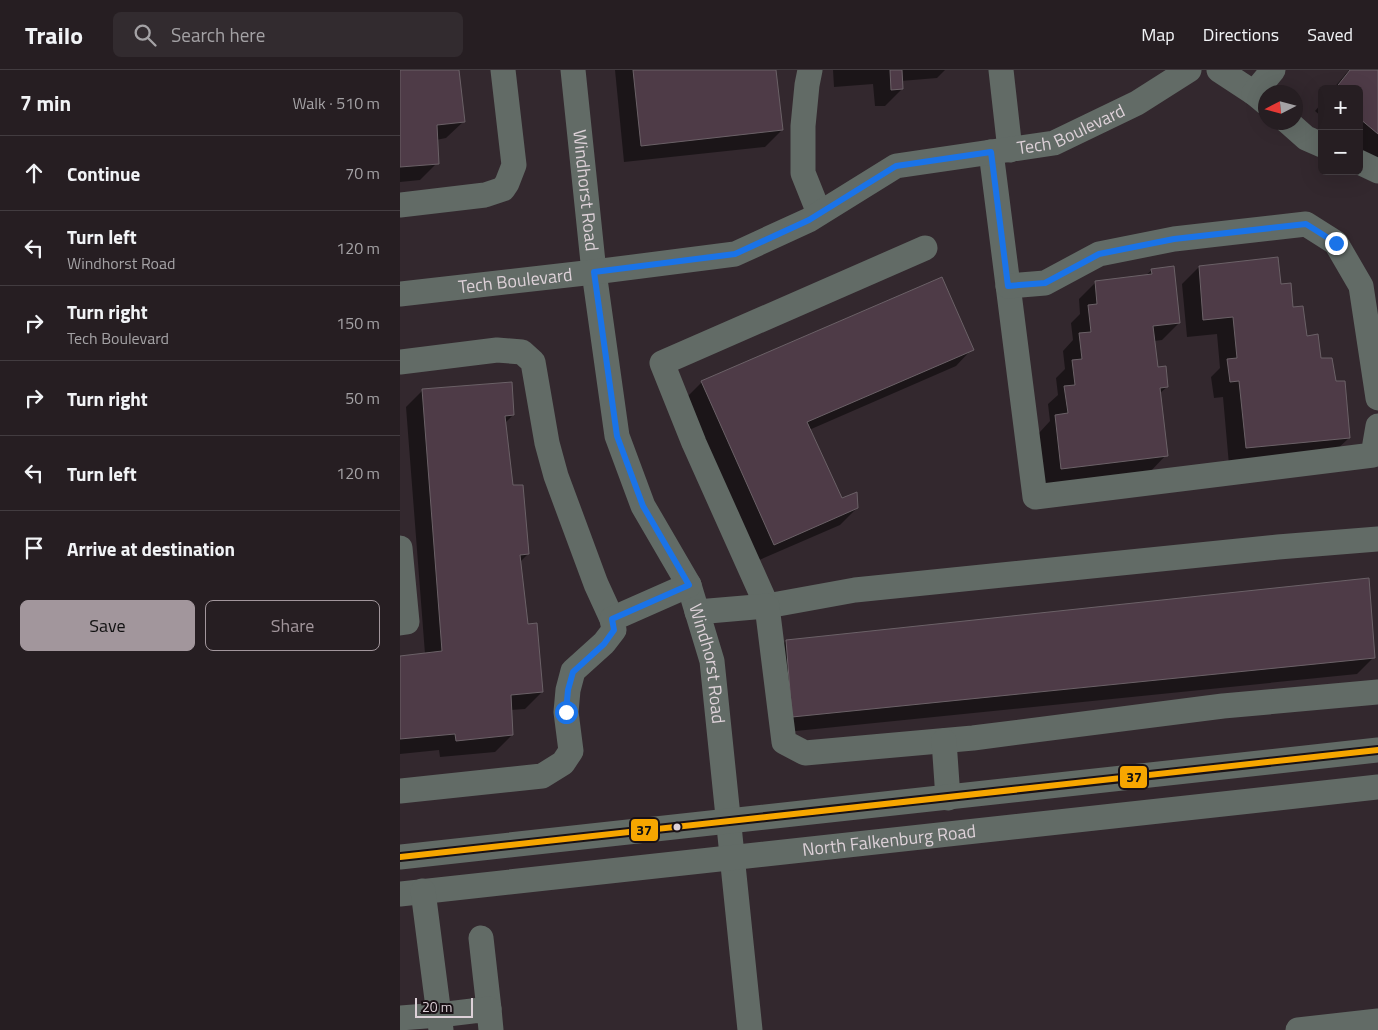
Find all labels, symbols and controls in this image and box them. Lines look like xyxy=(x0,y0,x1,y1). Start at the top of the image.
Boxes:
search box xyxy=(113,12,463,57)
text: Trailo xyxy=(25,17,83,53)
text: Search here xyxy=(171,20,265,49)
icon: search xyxy=(131,21,159,49)
text: Map xyxy=(1141,21,1175,48)
text: Directions xyxy=(1203,21,1279,48)
text: Saved xyxy=(1307,21,1353,48)
north arrow xyxy=(1258,85,1303,130)
map controls xyxy=(1318,85,1363,175)
button: + xyxy=(1318,85,1363,130)
text: 7 min xyxy=(20,87,71,119)
text: Walk · 510 m xyxy=(292,91,380,115)
street label: Tech Boulevard xyxy=(1015,97,1129,161)
street label: Windhorst Road xyxy=(566,128,606,252)
button: − xyxy=(1318,130,1363,175)
icon: ahead xyxy=(20,159,48,187)
text: Continue xyxy=(67,159,140,188)
text: 70 m xyxy=(345,161,380,185)
text: Turn left xyxy=(67,222,137,251)
route end xyxy=(1325,232,1348,255)
icon: left xyxy=(20,234,48,262)
text: 120 m xyxy=(336,236,380,260)
text: Windhorst Road xyxy=(67,251,176,275)
street label: Tech Boulevard xyxy=(457,261,574,300)
text: Turn right xyxy=(67,297,148,326)
icon: right xyxy=(20,309,48,337)
text: 150 m xyxy=(336,311,380,335)
text: Tech Boulevard xyxy=(67,326,169,350)
icon: right xyxy=(20,384,48,412)
text: Turn right xyxy=(67,384,148,413)
text: 50 m xyxy=(345,386,380,410)
icon: left xyxy=(20,459,48,487)
text: Turn left xyxy=(67,459,137,488)
text: 120 m xyxy=(336,461,380,485)
icon: arrive xyxy=(20,534,48,562)
text: Arrive at destination xyxy=(67,534,235,563)
button: Save xyxy=(20,600,195,651)
button: Share xyxy=(205,600,380,651)
street label: Windhorst Road xyxy=(682,600,732,725)
route start xyxy=(555,701,578,724)
line badge: 37 xyxy=(1119,765,1148,789)
text: 37 xyxy=(1126,766,1142,787)
street label: North Falkenburg Road xyxy=(801,817,977,863)
line badge: 37 xyxy=(630,818,659,842)
text: 37 xyxy=(636,819,652,840)
unlabelled marker xyxy=(672,822,682,832)
scale bar xyxy=(415,995,472,1018)
text: 20 m xyxy=(422,996,452,1017)

